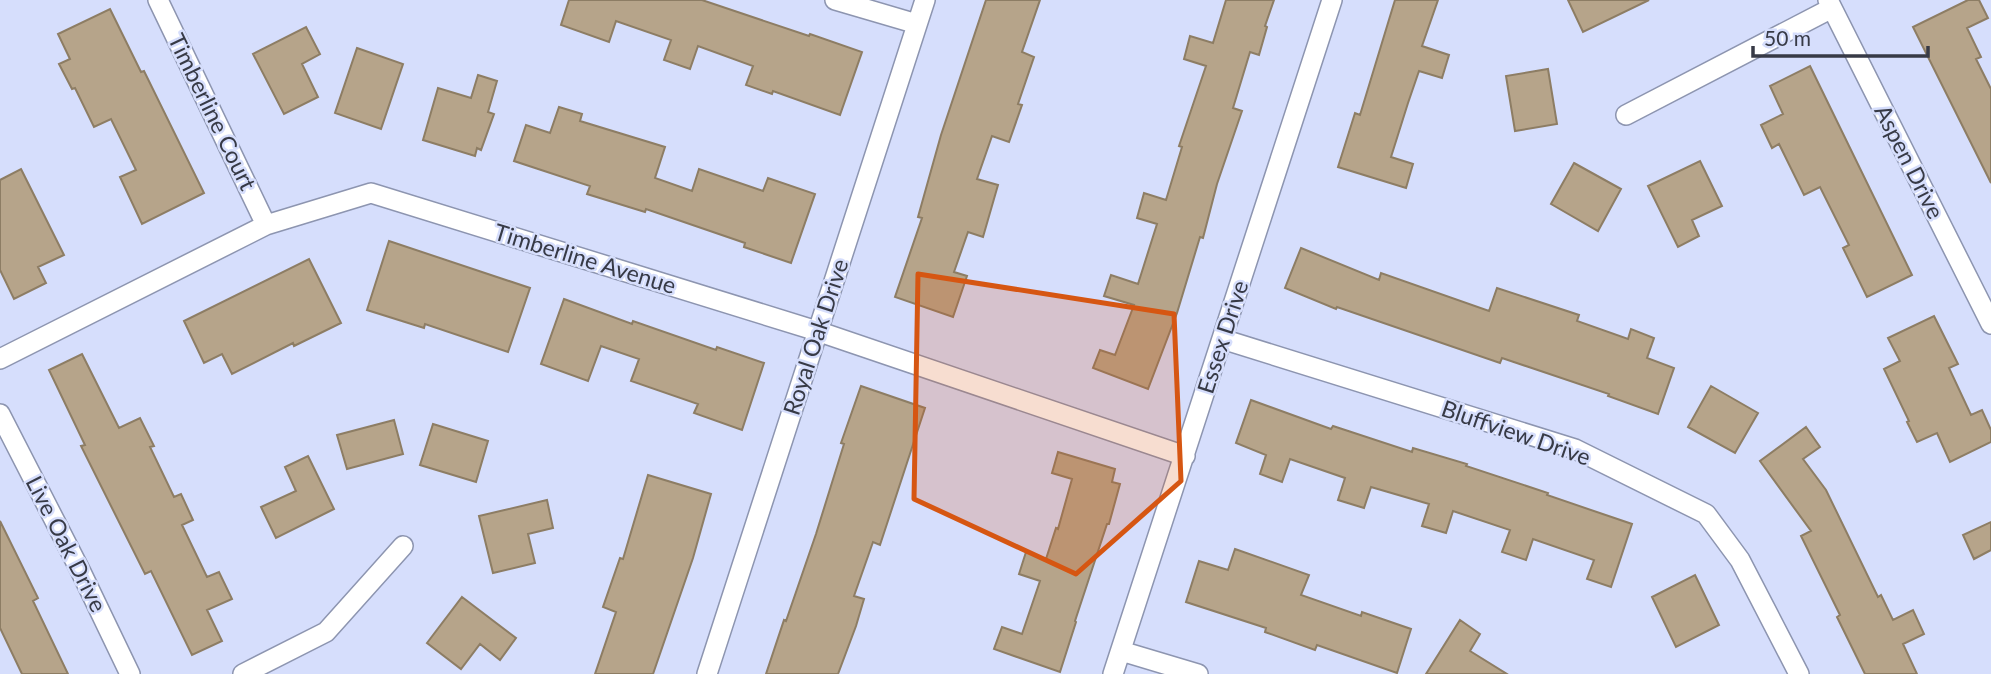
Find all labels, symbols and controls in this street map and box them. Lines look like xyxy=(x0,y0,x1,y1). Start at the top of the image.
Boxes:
scale bar xyxy=(1753,14,1928,58)
text: 50 m xyxy=(1764,25,1811,50)
street label: Timberline Court xyxy=(163,29,263,195)
street label: Aspen Drive xyxy=(1869,100,1951,223)
street label: Timberline Avenue xyxy=(491,217,680,299)
street label: Royal Oak Drive xyxy=(777,255,853,418)
street label: Essex Drive xyxy=(1191,277,1253,397)
street label: Bluffview Drive xyxy=(1438,393,1595,471)
street label: Live Oak Drive xyxy=(21,471,113,616)

